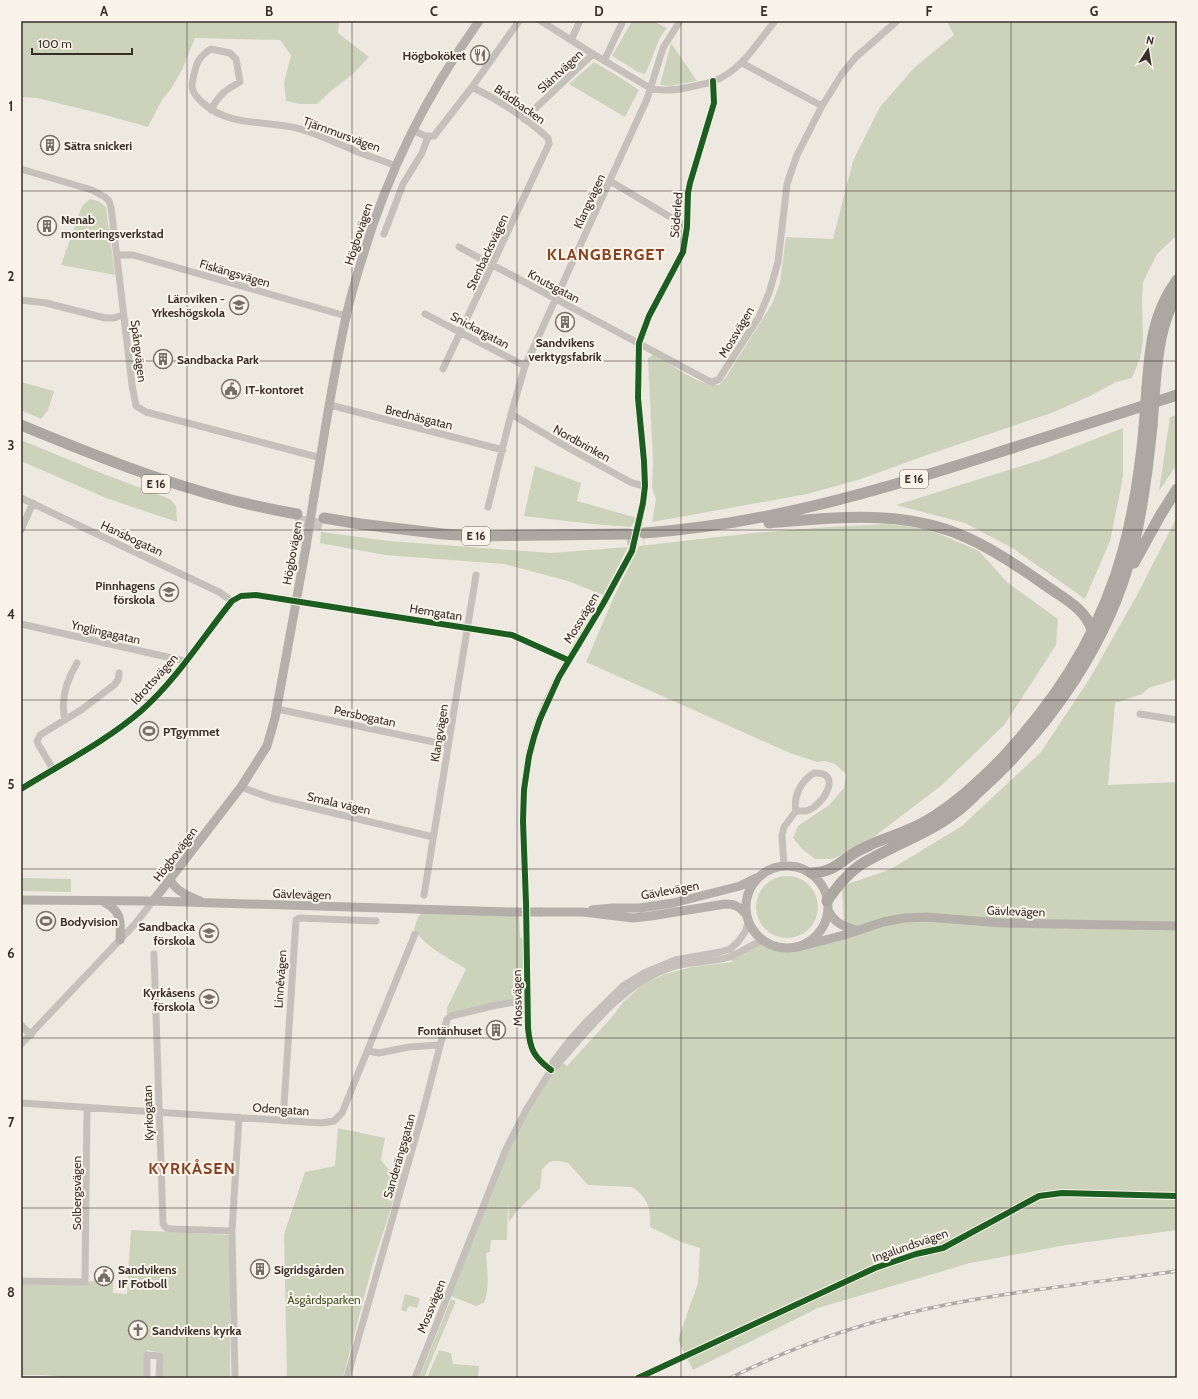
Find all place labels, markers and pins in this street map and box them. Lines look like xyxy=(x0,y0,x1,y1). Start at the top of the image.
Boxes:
restaurant icon: Högboköket xyxy=(469,44,491,66)
place label: Högboköket xyxy=(403,48,466,63)
building icon: Sätra snickeri xyxy=(39,134,61,156)
place label: Sätra snickeri xyxy=(64,138,132,153)
place label: Nenab monteringsverkstad xyxy=(61,212,164,241)
building icon: Nenab monteringsverkstad xyxy=(36,215,58,237)
place label: Läroviken - Yrkeshögskola xyxy=(151,291,225,320)
school or university icon: Läroviken - Yrkeshögskola xyxy=(228,294,250,316)
building icon: Sandvikens verktygsfabrik xyxy=(554,311,576,333)
place label: Sandvikens verktygsfabrik xyxy=(529,335,602,364)
building icon: Sandbacka Park xyxy=(152,348,174,370)
place label: Sandbacka Park xyxy=(177,352,259,367)
public building icon: IT-kontoret xyxy=(220,378,242,400)
place label: IT-kontoret xyxy=(245,382,304,397)
place label: Pinnhagens förskola xyxy=(95,578,155,607)
school or university icon: Pinnhagens förskola xyxy=(158,581,180,603)
sports icon: PTgymmet xyxy=(138,720,160,742)
place label: PTgymmet xyxy=(163,724,220,739)
sports icon: Bodyvision xyxy=(35,910,57,932)
place label: Bodyvision xyxy=(60,914,118,929)
place label: Sandbacka förskola xyxy=(139,919,195,948)
school or university icon: Sandbacka förskola xyxy=(198,922,220,944)
place label: Kyrkåsens förskola xyxy=(143,985,195,1014)
school or university icon: Kyrkåsens förskola xyxy=(198,988,220,1010)
building icon: Fontänhuset xyxy=(485,1019,507,1041)
place label: Fontänhuset xyxy=(417,1023,482,1038)
building icon: Sigridsgården xyxy=(249,1258,271,1280)
place label: Sandvikens IF Fotboll xyxy=(118,1262,177,1291)
place label: Sigridsgården xyxy=(274,1262,344,1277)
public building icon: Sandvikens IF Fotboll xyxy=(93,1265,115,1287)
church icon: Sandvikens kyrka xyxy=(127,1319,149,1341)
place label: Sandvikens kyrka xyxy=(152,1323,241,1338)

